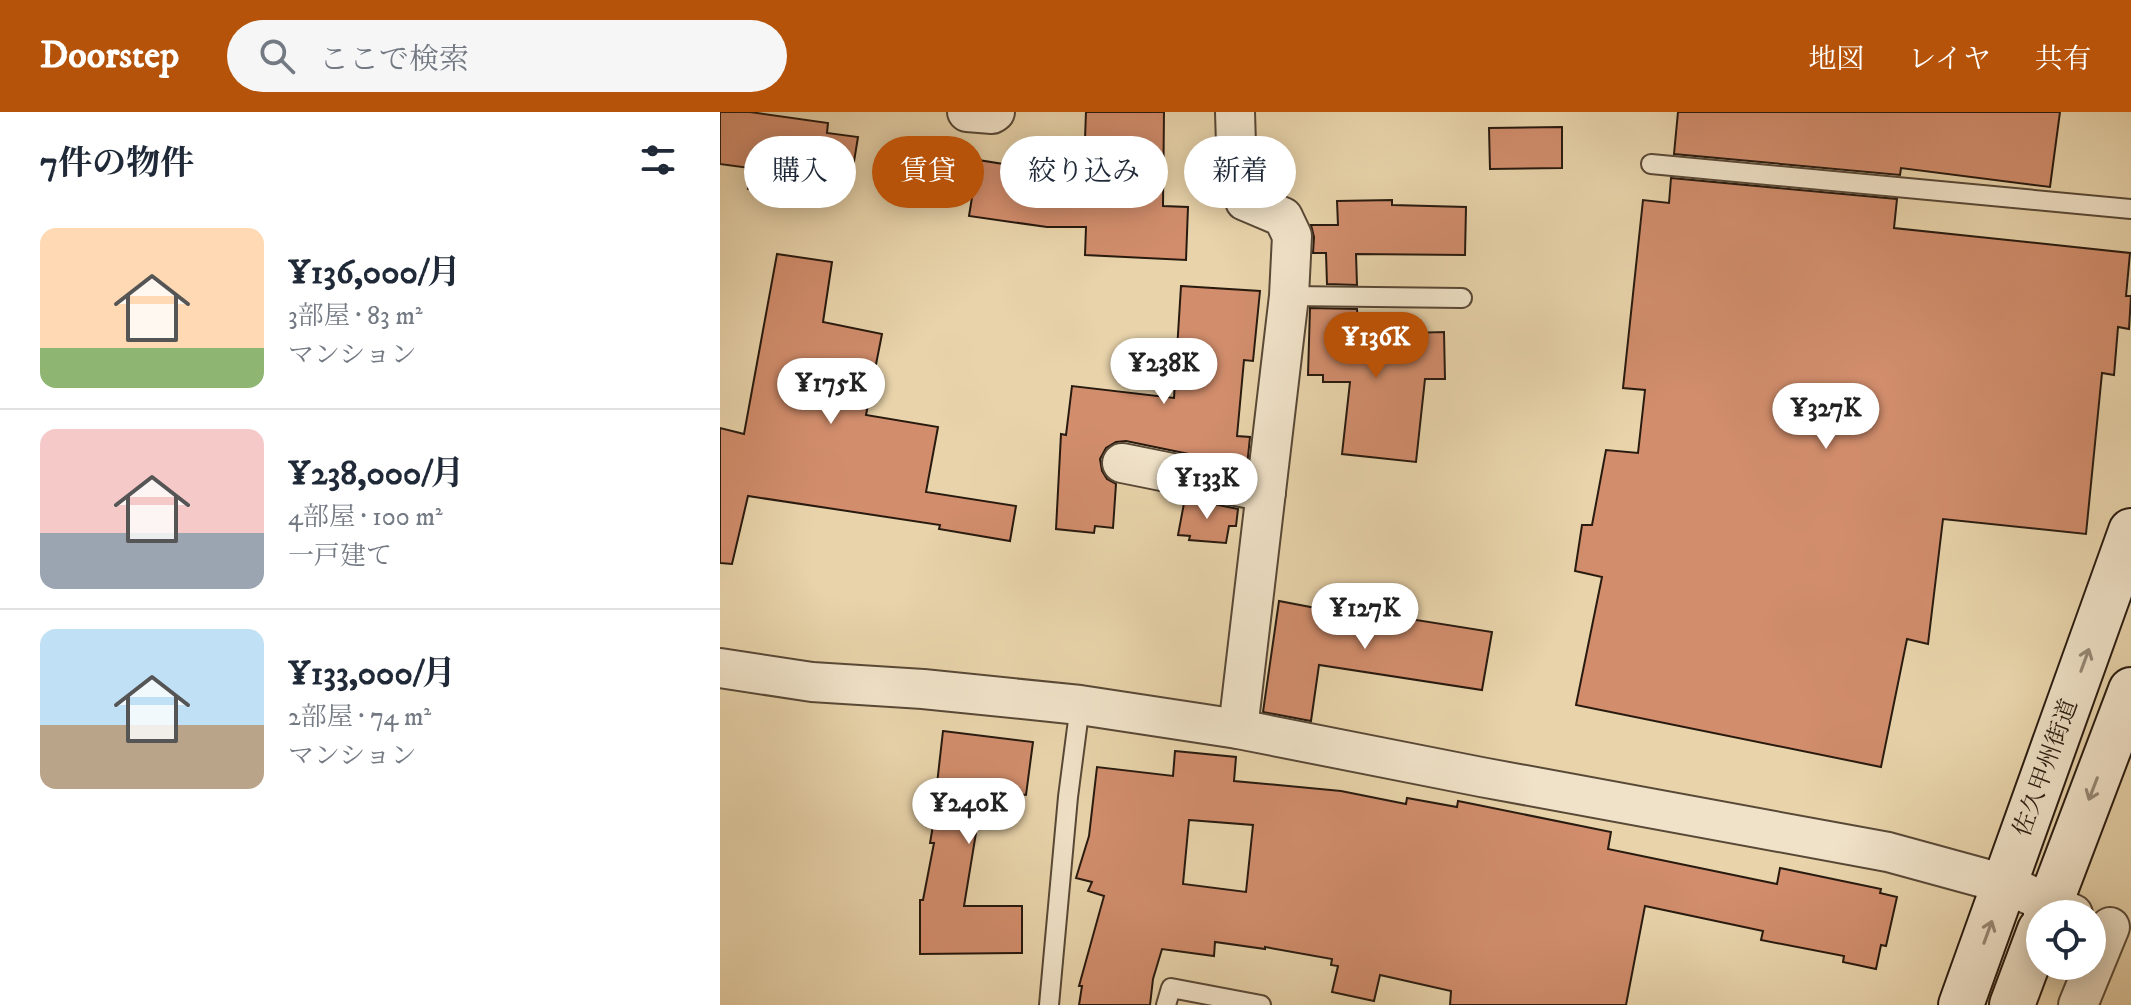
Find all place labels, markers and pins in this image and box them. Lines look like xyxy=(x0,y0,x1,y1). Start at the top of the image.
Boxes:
pin: ¥136K xyxy=(1320,312,1432,380)
pin: ¥238K xyxy=(1108,338,1220,406)
pin: ¥175K xyxy=(775,358,887,426)
pin: ¥327K xyxy=(1770,383,1882,451)
pin: ¥133K xyxy=(1151,453,1263,521)
pin: ¥127K xyxy=(1309,583,1421,651)
pin: ¥240K xyxy=(913,778,1025,846)

